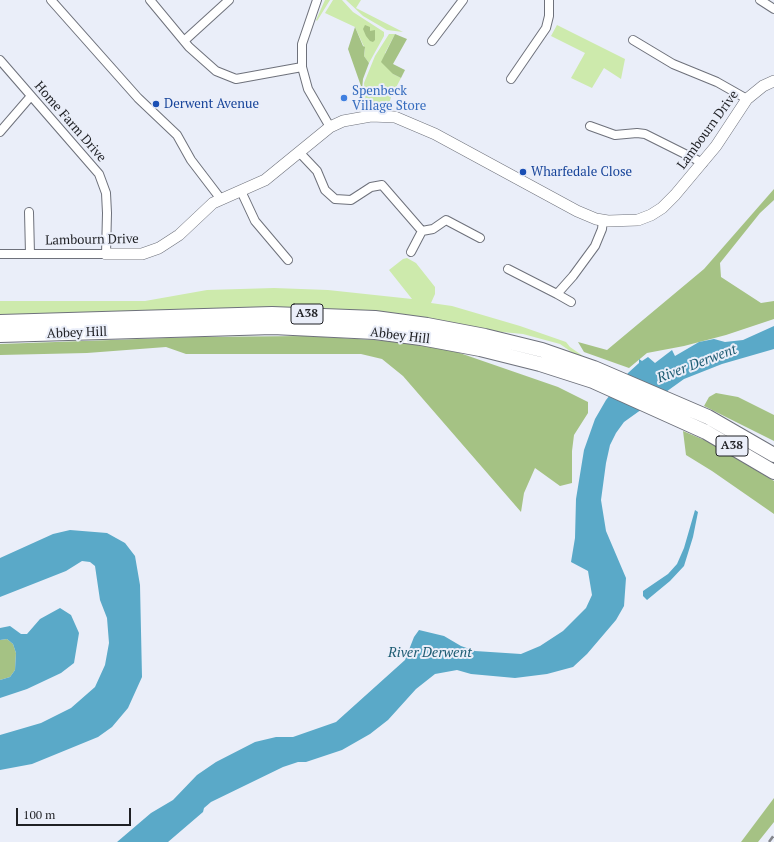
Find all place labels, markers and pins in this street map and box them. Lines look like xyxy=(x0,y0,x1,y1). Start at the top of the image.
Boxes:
place label: Spenbeck Village Store xyxy=(352,83,426,114)
marker: Spenbeck Village Store xyxy=(339,93,349,103)
place label: Derwent Avenue xyxy=(164,96,259,112)
marker: Derwent Avenue xyxy=(151,99,161,109)
place label: Wharfedale Close xyxy=(531,164,632,180)
marker: Wharfedale Close xyxy=(518,167,528,177)

